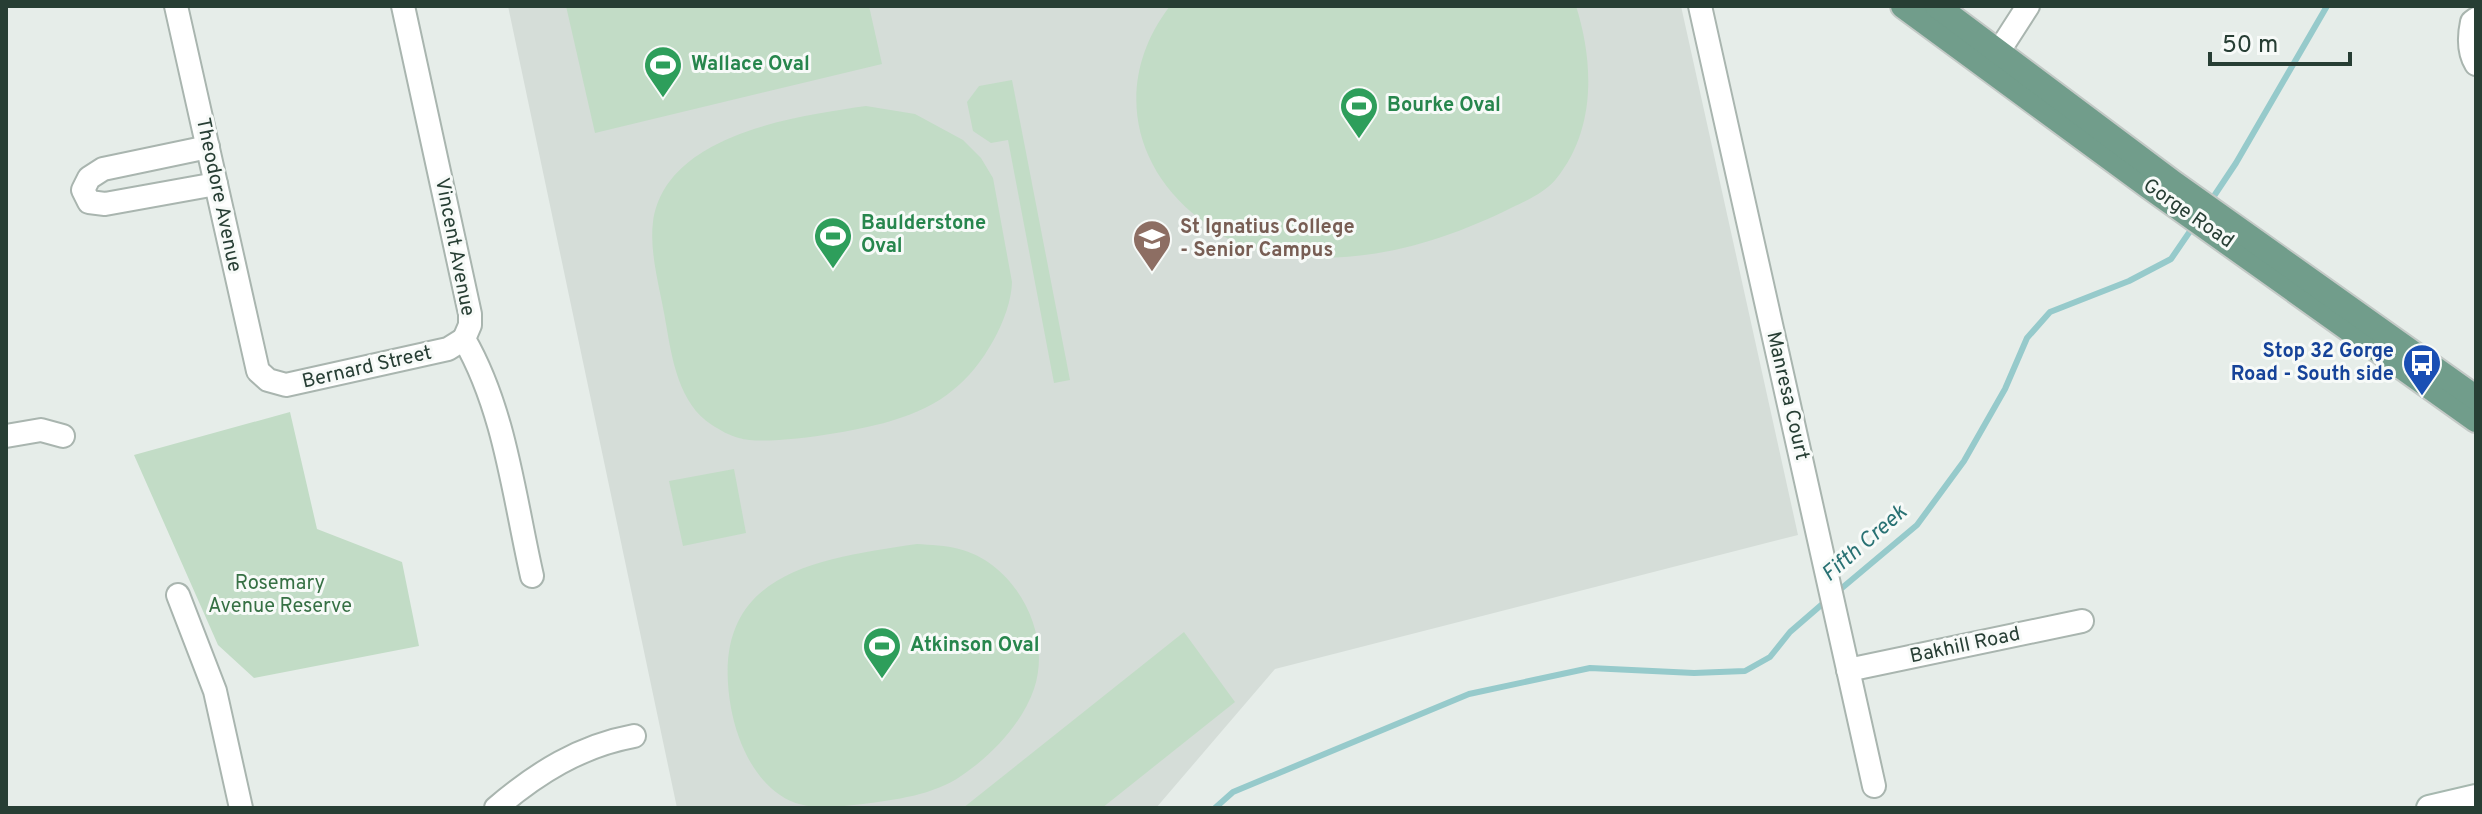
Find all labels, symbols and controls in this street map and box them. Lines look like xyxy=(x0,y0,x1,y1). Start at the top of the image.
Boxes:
scale bar xyxy=(2210,16,2350,66)
text: 50 m xyxy=(2222,31,2278,61)
sports icon: Wallace Oval xyxy=(642,44,684,99)
place label: Wallace Oval xyxy=(691,52,810,78)
sports icon: Bourke Oval xyxy=(1338,85,1380,140)
place label: Bourke Oval xyxy=(1387,93,1501,119)
street label: Theodore Avenue xyxy=(189,116,247,274)
street label: Gorge Road xyxy=(2138,173,2238,255)
street label: Vincent Avenue xyxy=(428,176,480,318)
place label: Baulderstone Oval xyxy=(861,211,986,260)
sports icon: Baulderstone Oval xyxy=(812,215,854,270)
place label: St Ignatius College - Senior Campus xyxy=(1180,215,1355,264)
school or university icon: St Ignatius College - Senior Campus xyxy=(1131,218,1173,273)
street label: Manresa Court xyxy=(1760,329,1814,463)
place label: Stop 32 Gorge Road - South side xyxy=(2231,339,2394,388)
street label: Bernard Street xyxy=(300,340,434,396)
bus stop icon: Stop 32 Gorge Road - South side xyxy=(2401,342,2443,397)
water label: Fifth Creek xyxy=(1817,499,1914,588)
park label: Rosemary Avenue Reserve xyxy=(208,571,352,620)
street label: Bakhill Road xyxy=(1907,622,2023,670)
sports icon: Atkinson Oval xyxy=(861,625,903,680)
place label: Atkinson Oval xyxy=(910,633,1040,659)

